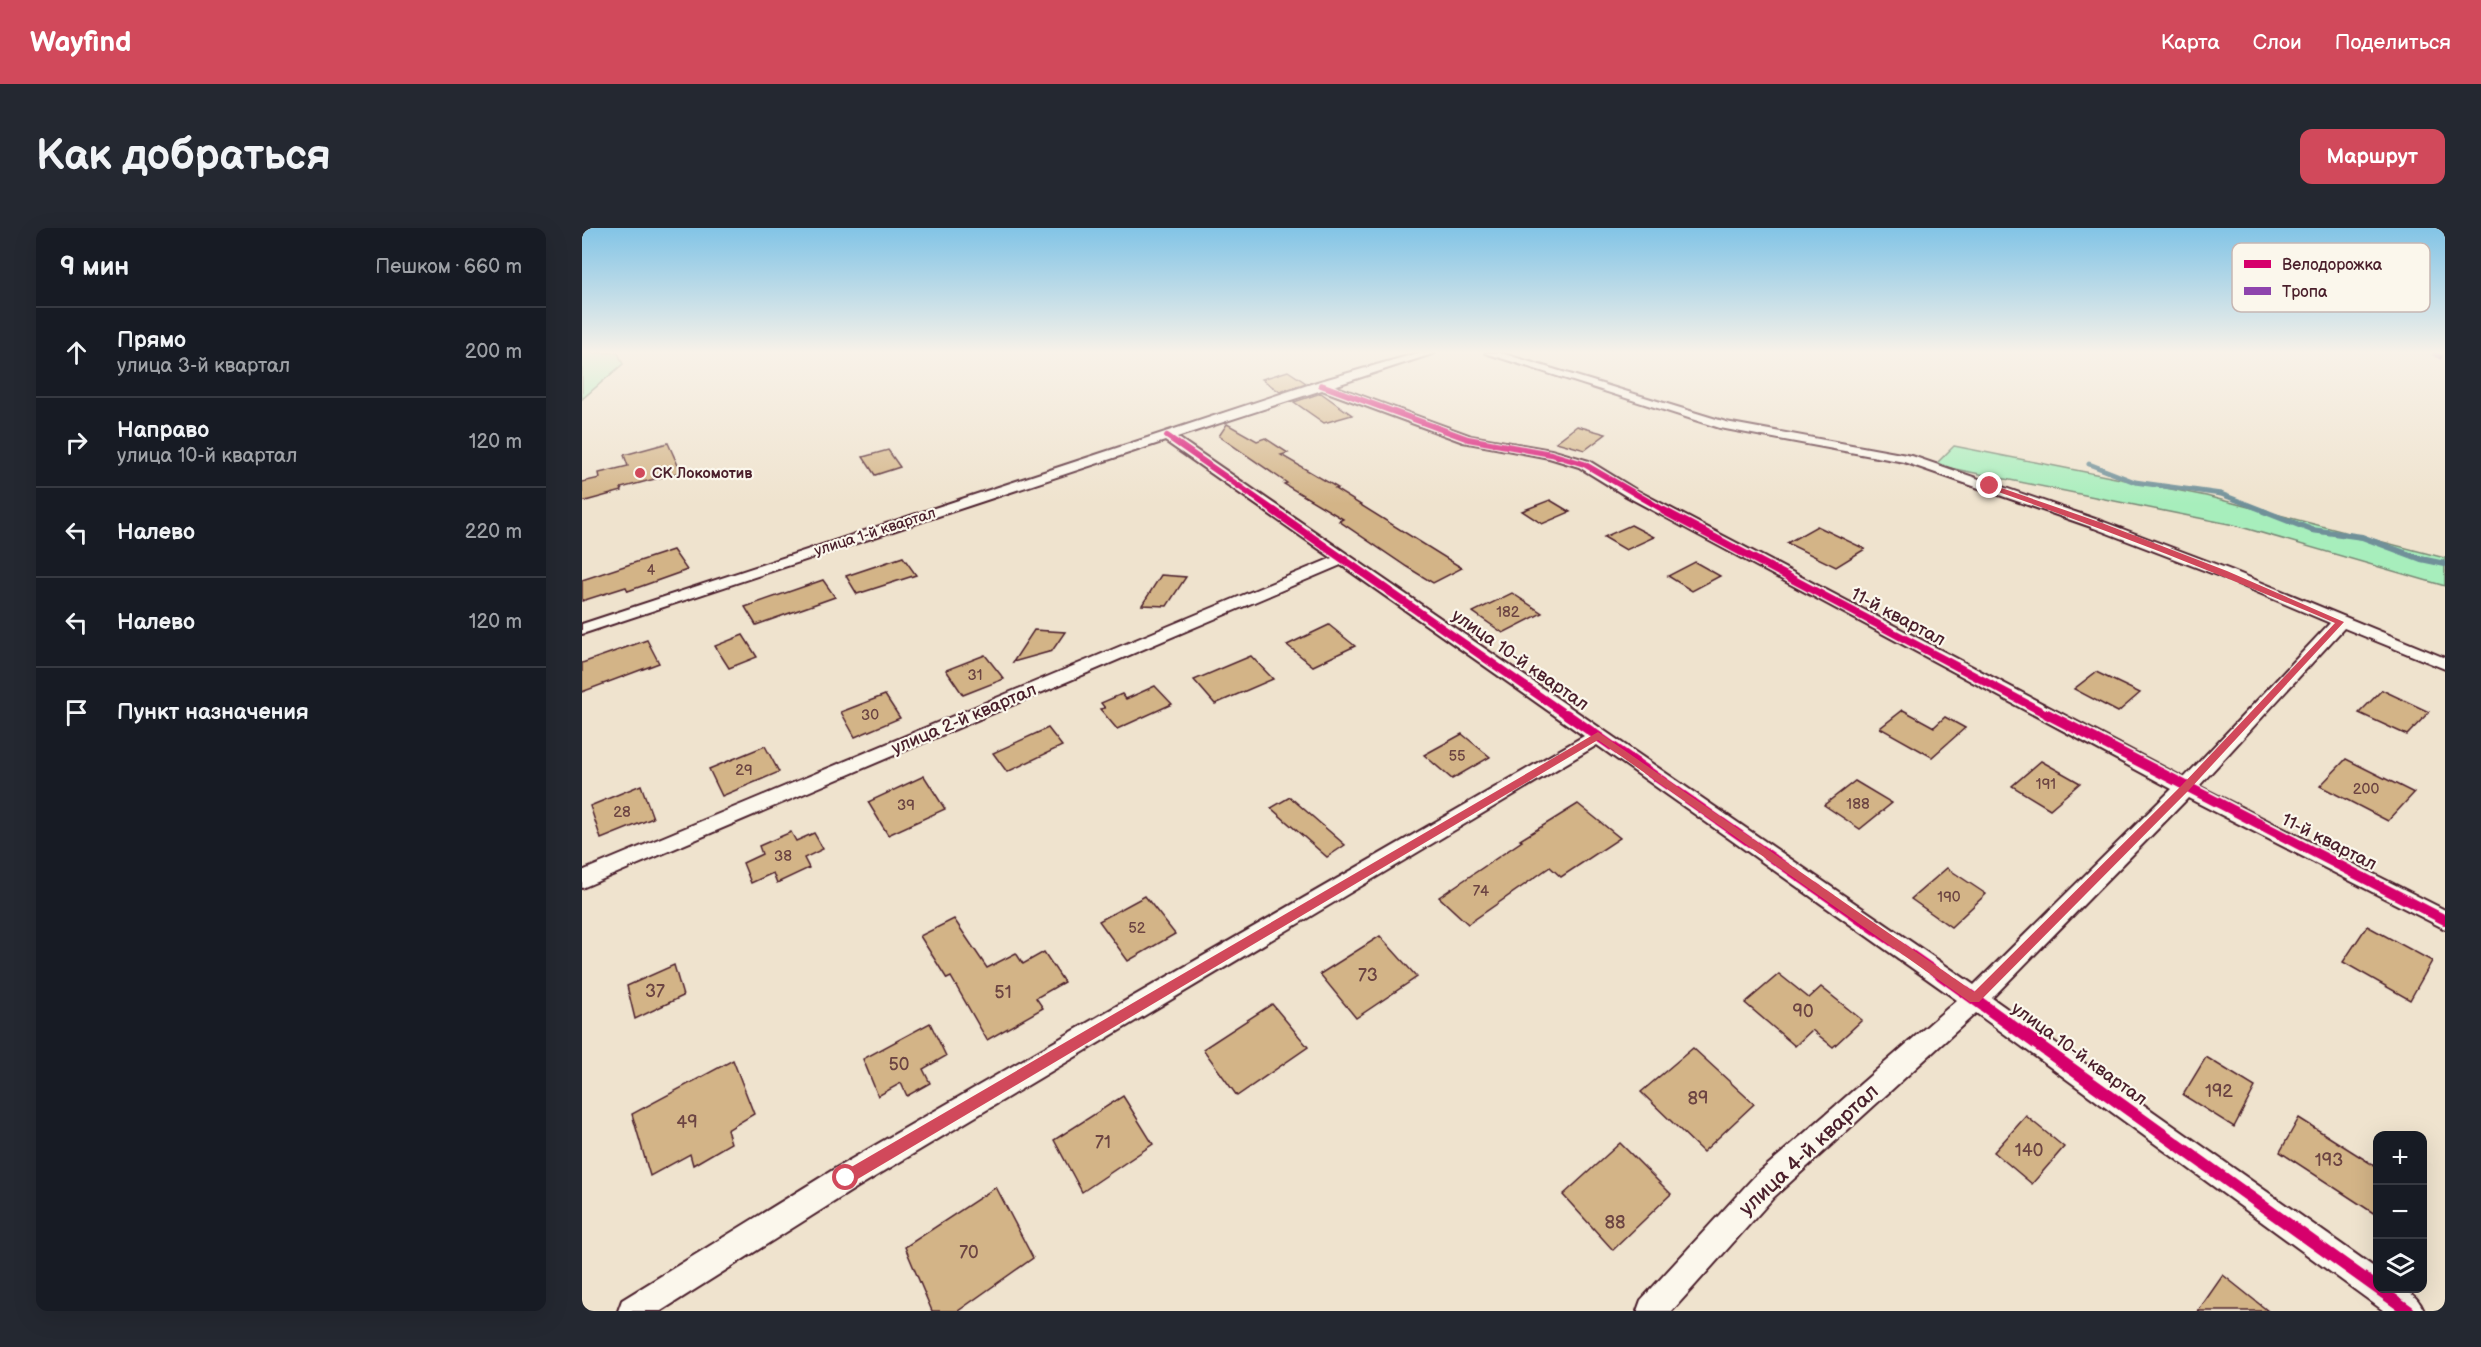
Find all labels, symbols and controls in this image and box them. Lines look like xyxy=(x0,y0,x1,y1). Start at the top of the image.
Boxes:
text: Wayfind xyxy=(30,26,131,59)
text: Карта xyxy=(2161,30,2220,55)
text: Слои xyxy=(2253,30,2302,55)
text: Поделиться xyxy=(2335,30,2451,55)
button: Маршрут xyxy=(2300,129,2445,184)
text: Как добраться xyxy=(36,131,331,182)
legend xyxy=(2232,243,2430,312)
text: 9 мин xyxy=(60,252,129,283)
text: Пешком · 660 m xyxy=(375,255,522,279)
text: Велодорожка xyxy=(2282,256,2383,275)
text: Тропа xyxy=(2282,283,2328,302)
text: Прямо xyxy=(117,327,186,354)
icon: ahead xyxy=(60,336,93,369)
text: 200 m xyxy=(465,340,522,364)
text: улица 3-й квартал xyxy=(117,354,290,378)
text: Направо xyxy=(117,417,209,444)
icon: right xyxy=(60,426,93,459)
text: 120 m xyxy=(469,430,522,454)
text: улица 10-й квартал xyxy=(117,444,297,468)
place label: СК Локомотив xyxy=(652,464,752,483)
marker: СК Локомотив xyxy=(633,466,647,480)
route end xyxy=(1976,472,2002,498)
street label: улица 1-й квартал xyxy=(812,503,938,561)
icon: left xyxy=(60,516,93,549)
text: Налево xyxy=(117,519,195,546)
text: 220 m xyxy=(465,520,522,544)
house number: 4 xyxy=(647,562,656,579)
street label: 11-й квартал xyxy=(1847,583,1949,651)
house number: 182 xyxy=(1496,603,1520,622)
street label: улица 10-й квартал xyxy=(1448,605,1592,715)
icon: left xyxy=(60,606,93,639)
text: Налево xyxy=(117,609,195,636)
text: 120 m xyxy=(469,610,522,634)
house number: 31 xyxy=(967,666,983,685)
street label: улица 2-й квартал xyxy=(888,679,1040,759)
icon: arrive xyxy=(60,696,93,729)
text: Пункт назначения xyxy=(117,699,309,726)
house number: 30 xyxy=(861,706,879,725)
house number: 55 xyxy=(1448,747,1466,766)
house number: 29 xyxy=(735,761,753,780)
house number: 191 xyxy=(2036,775,2056,794)
house number: 200 xyxy=(2353,780,2379,799)
house number: 188 xyxy=(1846,795,1870,814)
house number: 39 xyxy=(897,796,915,815)
house number: 28 xyxy=(613,803,631,822)
street label: 11-й квартал xyxy=(2278,809,2380,875)
house number: 38 xyxy=(774,847,792,866)
house number: 74 xyxy=(1473,882,1489,901)
house number: 190 xyxy=(1937,888,1961,907)
house number: 52 xyxy=(1128,919,1146,938)
house number: 73 xyxy=(1358,965,1378,986)
house number: 37 xyxy=(645,981,665,1002)
house number: 51 xyxy=(994,982,1012,1003)
street label: улица 10-й квартал xyxy=(2007,998,2151,1110)
house number: 90 xyxy=(1793,1001,1814,1022)
house number: 50 xyxy=(889,1054,909,1075)
street label: улица 4-й квартал xyxy=(1734,1079,1884,1221)
house number: 192 xyxy=(2205,1081,2233,1102)
house number: 89 xyxy=(1688,1088,1708,1109)
house number: 49 xyxy=(676,1112,698,1133)
map controls xyxy=(2373,1131,2427,1293)
button: + xyxy=(2373,1131,2427,1185)
house number: 71 xyxy=(1095,1132,1111,1153)
house number: 140 xyxy=(2015,1140,2043,1161)
house number: 193 xyxy=(2315,1150,2343,1171)
route start xyxy=(832,1164,858,1190)
button: − xyxy=(2373,1185,2427,1239)
house number: 88 xyxy=(1605,1212,1626,1233)
button: layers xyxy=(2373,1239,2427,1293)
house number: 70 xyxy=(959,1242,979,1263)

